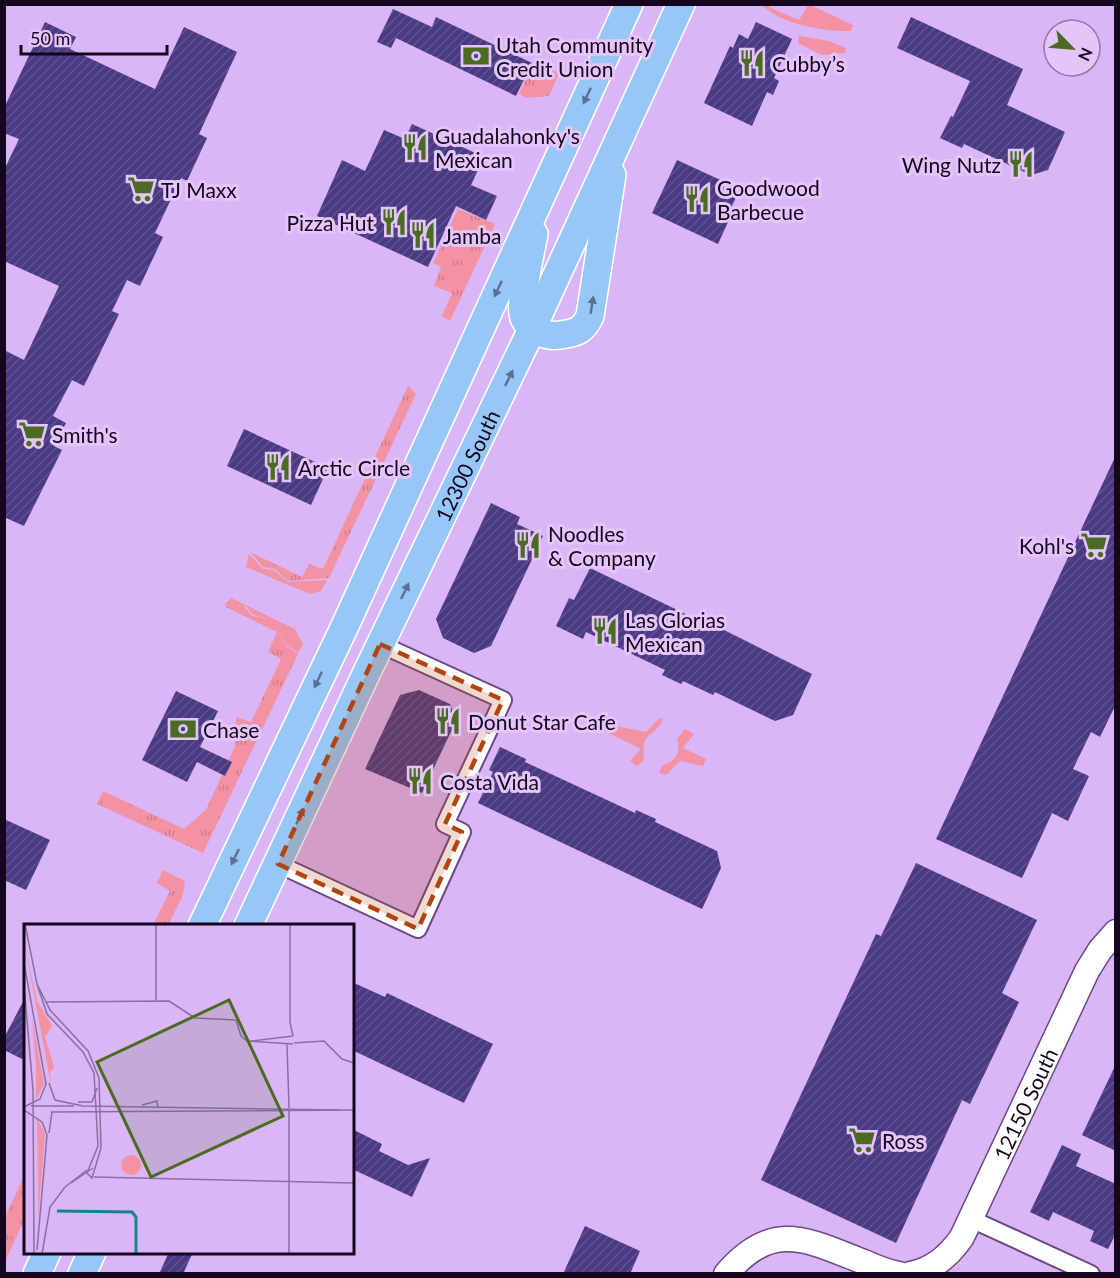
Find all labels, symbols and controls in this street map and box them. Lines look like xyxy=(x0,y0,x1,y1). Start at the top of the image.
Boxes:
scale bar xyxy=(21,18,166,56)
north arrow xyxy=(1042,18,1102,78)
text: 50 m xyxy=(30,27,70,49)
place label: Utah Community Credit Union xyxy=(496,32,654,81)
bank icon: Utah Community Credit Union xyxy=(461,41,491,71)
text: N xyxy=(1075,45,1097,64)
restaurant icon: Cubby’s xyxy=(737,48,767,78)
place label: Cubby’s xyxy=(772,51,845,76)
one-way arrow xyxy=(582,87,591,104)
place label: Guadalahonky's Mexican xyxy=(435,123,580,172)
restaurant icon: Guadalahonky's Mexican xyxy=(400,132,430,162)
restaurant icon: Wing Nutz xyxy=(1006,149,1036,179)
place label: Wing Nutz xyxy=(902,152,1001,177)
supermarket icon: TJ Maxx xyxy=(126,174,156,204)
place label: Goodwood Barbecue xyxy=(717,175,820,224)
place label: TJ Maxx xyxy=(161,177,237,202)
restaurant icon: Goodwood Barbecue xyxy=(682,184,712,214)
restaurant icon: Pizza Hut xyxy=(379,207,409,237)
place label: Pizza Hut xyxy=(287,210,374,235)
restaurant icon: Jamba xyxy=(408,220,438,250)
place label: Jamba xyxy=(443,223,501,248)
one-way arrow xyxy=(494,281,503,298)
one-way arrow xyxy=(587,295,596,314)
one-way arrow xyxy=(503,369,513,387)
street label: 12300 South xyxy=(429,405,504,525)
supermarket icon: Smith's xyxy=(17,419,47,449)
place label: Smith's xyxy=(52,422,118,447)
restaurant icon: Arctic Circle xyxy=(263,452,293,482)
place label: Arctic Circle xyxy=(298,455,410,480)
place label: Noodles & Company xyxy=(548,521,656,570)
restaurant icon: Noodles & Company xyxy=(513,530,543,560)
supermarket icon: Kohl's xyxy=(1079,530,1109,560)
place label: Kohl's xyxy=(1019,533,1074,558)
one-way arrow xyxy=(401,583,410,600)
place label: Las Glorias Mexican xyxy=(625,607,725,656)
restaurant icon: Las Glorias Mexican xyxy=(590,616,620,646)
one-way arrow xyxy=(314,672,323,689)
restaurant icon: Donut Star Cafe xyxy=(433,706,463,736)
place label: Donut Star Cafe xyxy=(468,709,616,734)
bank icon: Chase xyxy=(168,714,198,744)
place label: Chase xyxy=(203,717,259,742)
restaurant icon: Costa Vida xyxy=(405,766,435,796)
place label: Costa Vida xyxy=(440,769,539,794)
one-way arrow xyxy=(295,807,304,824)
one-way arrow xyxy=(231,848,240,865)
inset map xyxy=(24,924,354,1254)
street label: 12150 South xyxy=(988,1044,1062,1164)
supermarket icon: Ross xyxy=(847,1125,877,1155)
place label: Ross xyxy=(882,1128,925,1153)

